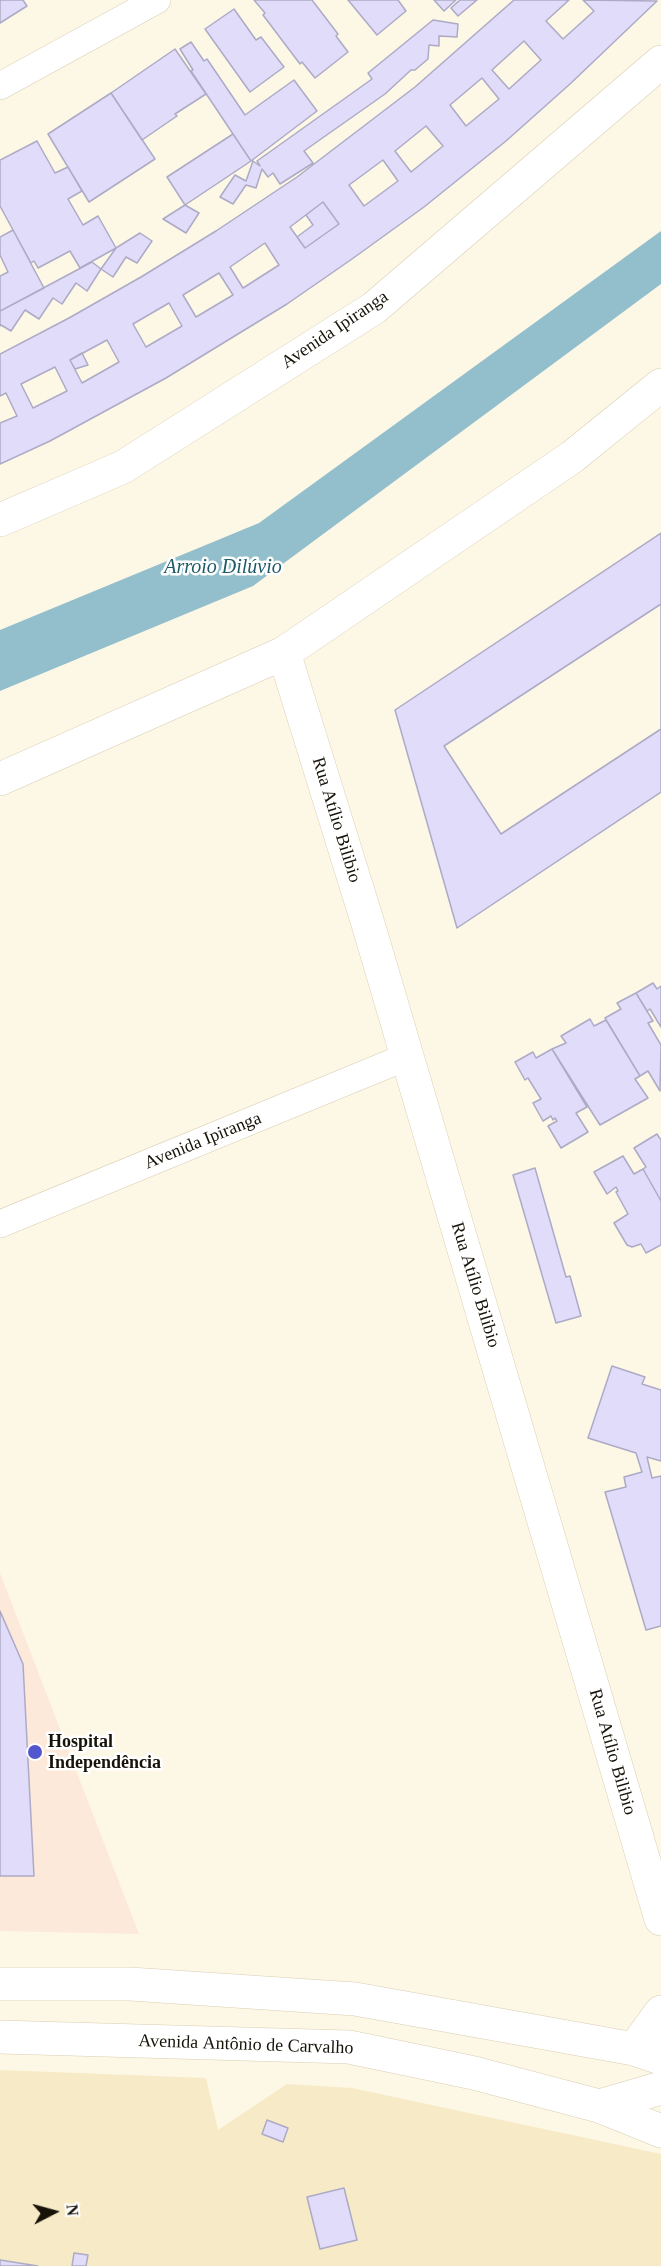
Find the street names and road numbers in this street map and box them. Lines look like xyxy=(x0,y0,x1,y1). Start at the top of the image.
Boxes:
street label: Avenida Ipiranga xyxy=(278,286,392,374)
street label: Rua Atílio Bilibio xyxy=(307,755,365,885)
street label: Avenida Ipiranga xyxy=(141,1108,265,1174)
street label: Rua Atílio Bilibio xyxy=(446,1220,504,1350)
street label: Rua Atílio Bilibio xyxy=(584,1687,640,1817)
street label: Avenida Antônio de Carvalho xyxy=(138,2030,354,2060)

